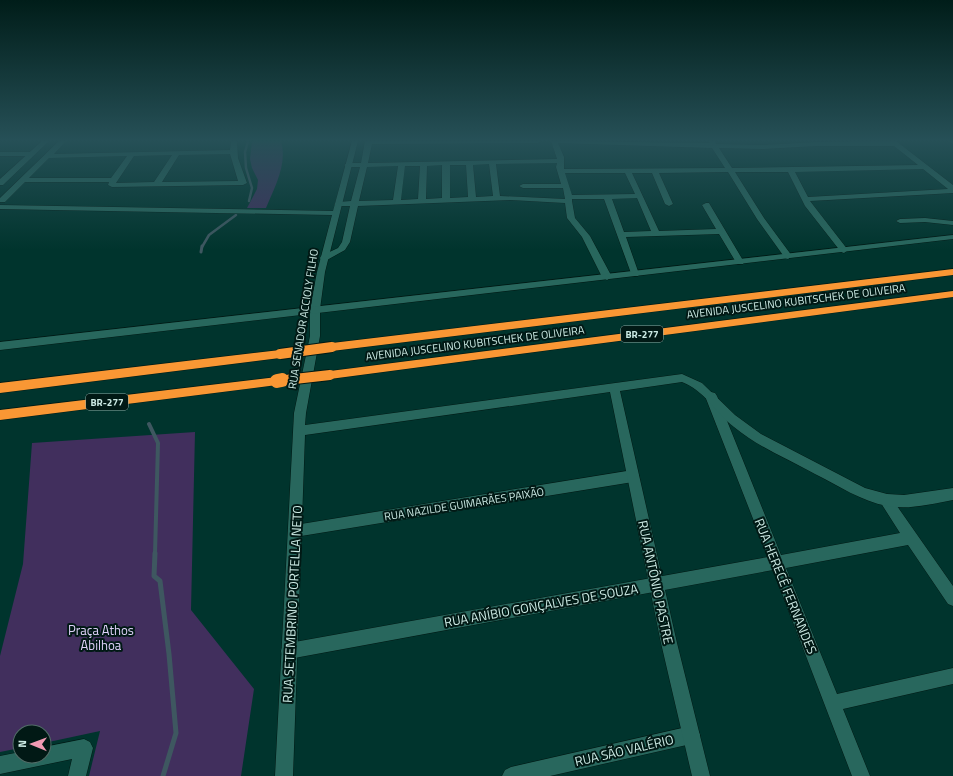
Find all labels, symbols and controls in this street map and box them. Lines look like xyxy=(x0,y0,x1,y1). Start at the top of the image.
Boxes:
street label: RUA SENADOR ACCIOLY FILHO xyxy=(284,248,322,390)
street label: AVENIDA JUSCELINO KUBITSCHEK DE OLIVEIRA xyxy=(686,280,907,322)
street label: AVENIDA JUSCELINO KUBITSCHEK DE OLIVEIRA xyxy=(365,322,586,364)
road number: BR-277 xyxy=(621,326,663,342)
road number: BR-277 xyxy=(86,394,128,410)
street label: RUA NAZILDE GUIMARÃES PAIXÃO xyxy=(383,483,545,525)
street label: RUA SETEMBRINO PORTELLA NETO xyxy=(277,505,307,703)
street label: RUA HERECÊ FERNANDES xyxy=(750,515,822,657)
street label: RUA ANTÔNIO PASTRE xyxy=(633,518,679,646)
street label: RUA ANÍBIO GONÇALVES DE SOUZA xyxy=(442,578,640,632)
park label: Praça Athos Abilhoa xyxy=(68,620,134,655)
north arrow xyxy=(12,724,52,764)
street label: RUA SÃO VALÉRIO xyxy=(573,729,675,771)
text: N xyxy=(14,740,30,748)

